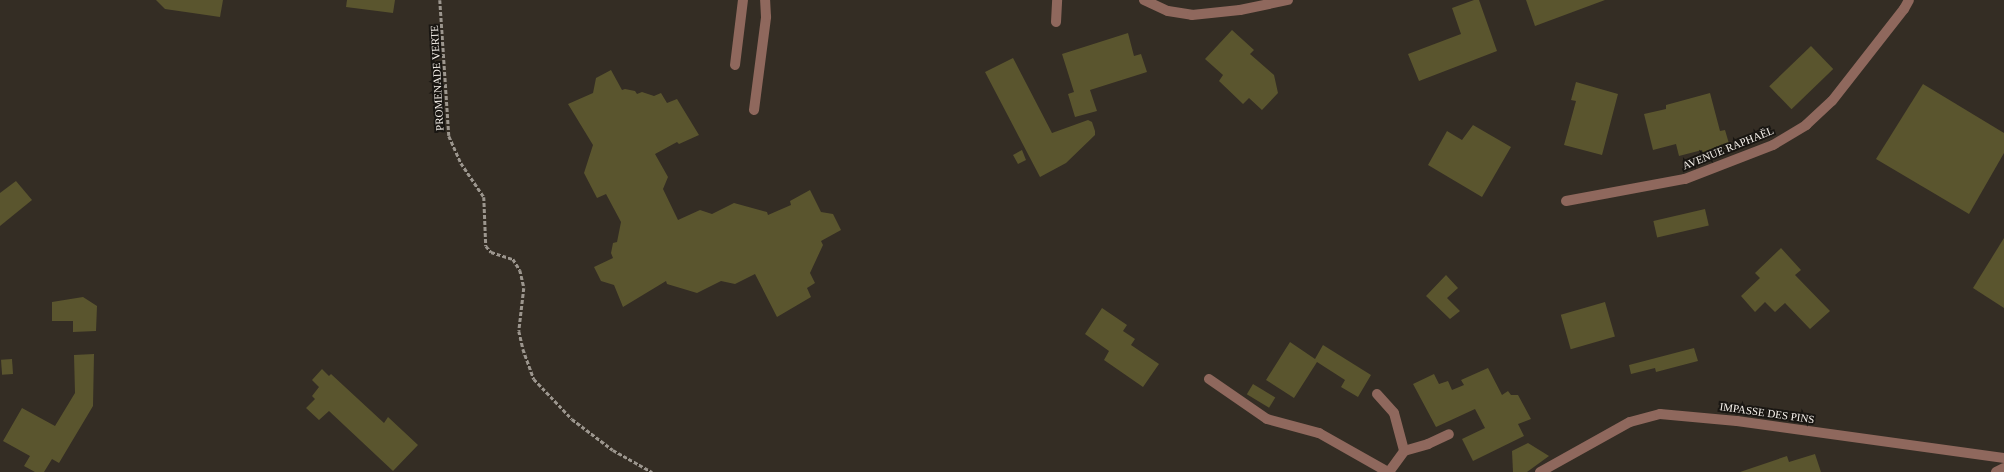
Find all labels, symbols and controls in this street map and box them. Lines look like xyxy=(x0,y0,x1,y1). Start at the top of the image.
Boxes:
street label: PROMENADE VERTE xyxy=(428,25,446,131)
street label: AVENUE RAPHAËL xyxy=(1680,124,1776,172)
street label: IMPASSE DES PINS xyxy=(1719,400,1815,426)

